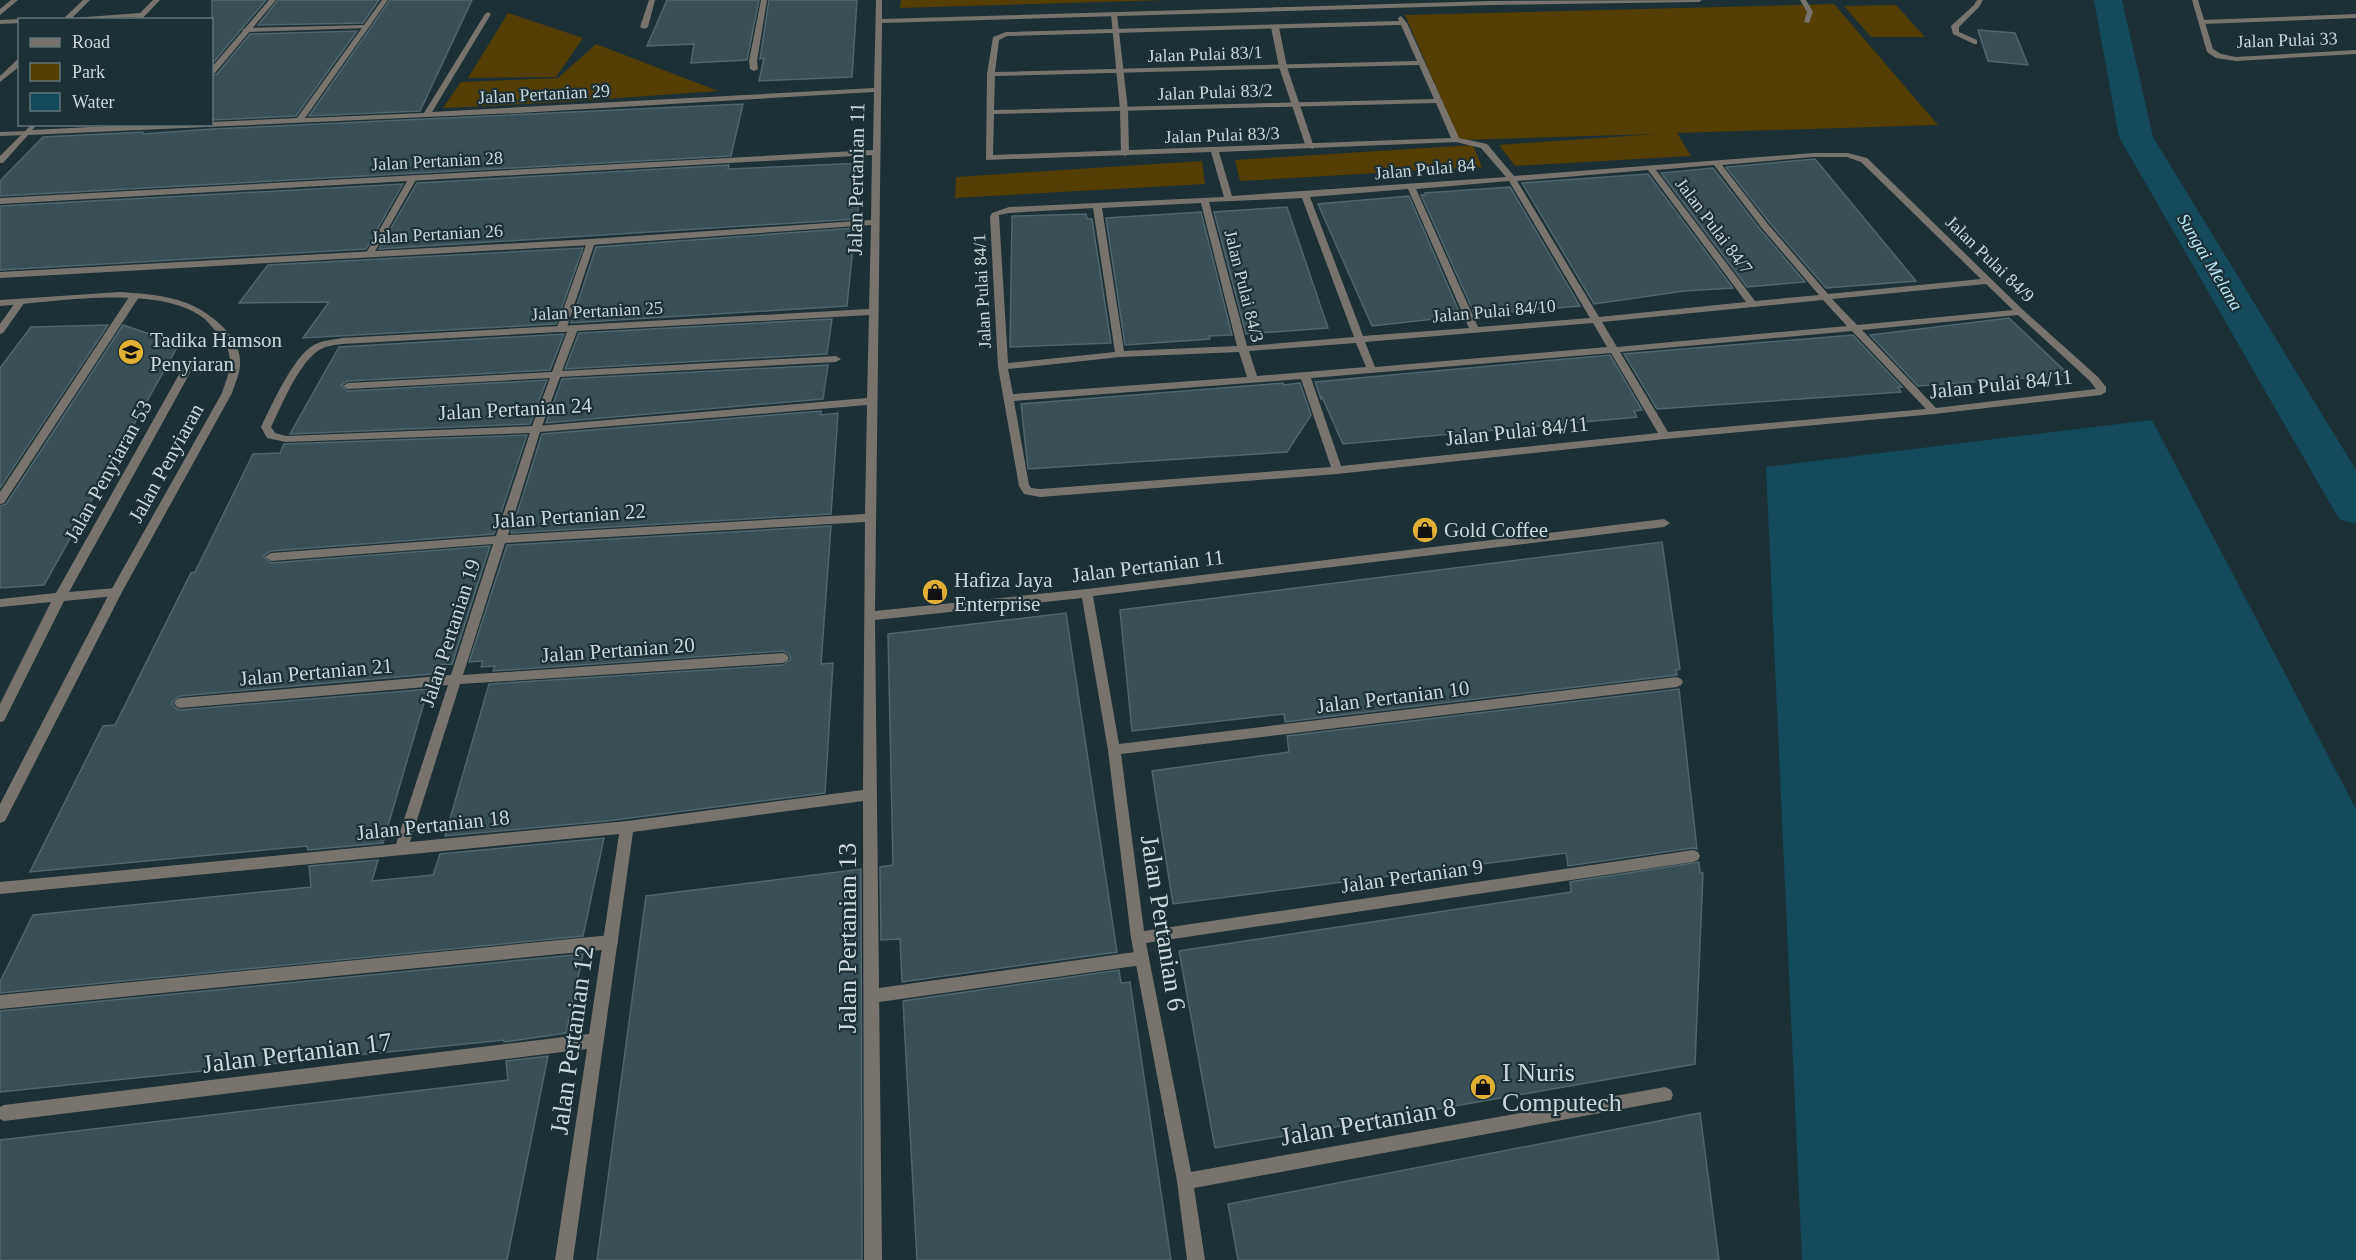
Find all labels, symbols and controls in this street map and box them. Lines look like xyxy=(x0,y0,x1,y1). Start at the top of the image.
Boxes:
legend xyxy=(18,18,213,126)
street label: Jalan Pulai 33 xyxy=(2236,28,2338,52)
text: Road xyxy=(72,32,110,52)
street label: Jalan Pulai 83/1 xyxy=(1147,42,1263,66)
text: Park xyxy=(72,62,105,82)
street label: Jalan Pulai 83/2 xyxy=(1157,80,1273,104)
street label: Jalan Pertanian 29 xyxy=(478,81,610,107)
text: Water xyxy=(72,92,115,112)
street label: Jalan Pertanian 11 xyxy=(843,102,869,256)
street label: Jalan Pulai 83/3 xyxy=(1164,123,1280,147)
street label: Jalan Pertanian 28 xyxy=(371,148,503,174)
street label: Jalan Pulai 84 xyxy=(1374,155,1476,183)
street label: Jalan Pulai 84/7 xyxy=(1671,174,1757,278)
water label: Sungai Melana xyxy=(2173,210,2247,314)
street label: Jalan Pulai 84/9 xyxy=(1942,212,2038,306)
street label: Jalan Pertanian 26 xyxy=(371,221,503,247)
street label: Jalan Pulai 84/3 xyxy=(1220,228,1268,344)
street label: Jalan Pulai 84/1 xyxy=(969,233,995,349)
street label: Jalan Pulai 84/10 xyxy=(1431,296,1557,326)
street label: Jalan Pertanian 25 xyxy=(531,298,663,324)
place label: Tadika Hamson Penyiaran xyxy=(150,328,283,376)
school or university icon: Tadika Hamson Penyiaran xyxy=(116,337,146,367)
street label: Jalan Pulai 84/11 xyxy=(1928,365,2074,403)
street label: Jalan Pertanian 24 xyxy=(438,393,593,425)
street label: Jalan Penyiaran 53 xyxy=(59,396,157,546)
street label: Jalan Penyiaran xyxy=(123,399,209,527)
street label: Jalan Pulai 84/11 xyxy=(1444,412,1590,450)
street label: Jalan Pertanian 22 xyxy=(491,499,647,533)
shop icon: Gold Coffee xyxy=(1410,515,1440,545)
place label: Gold Coffee xyxy=(1444,518,1548,542)
street label: Jalan Pertanian 11 xyxy=(1071,545,1225,587)
street label: Jalan Pertanian 19 xyxy=(415,556,485,710)
place label: Hafiza Jaya Enterprise xyxy=(954,568,1053,616)
shop icon: Hafiza Jaya Enterprise xyxy=(920,577,950,607)
street label: Jalan Pertanian 20 xyxy=(540,633,696,667)
street label: Jalan Pertanian 21 xyxy=(238,653,394,691)
street label: Jalan Pertanian 10 xyxy=(1315,676,1471,718)
street label: Jalan Pertanian 18 xyxy=(355,805,511,845)
street label: Jalan Pertanian 6 xyxy=(1135,833,1191,1013)
street label: Jalan Pertanian 13 xyxy=(833,843,862,1033)
street label: Jalan Pertanian 9 xyxy=(1339,854,1485,898)
street label: Jalan Pertanian 12 xyxy=(544,944,600,1136)
street label: Jalan Pertanian 17 xyxy=(201,1027,393,1079)
place label: I Nuris Computech xyxy=(1502,1058,1622,1117)
shop icon: I Nuris Computech xyxy=(1468,1072,1498,1102)
street label: Jalan Pertanian 8 xyxy=(1278,1092,1458,1152)

